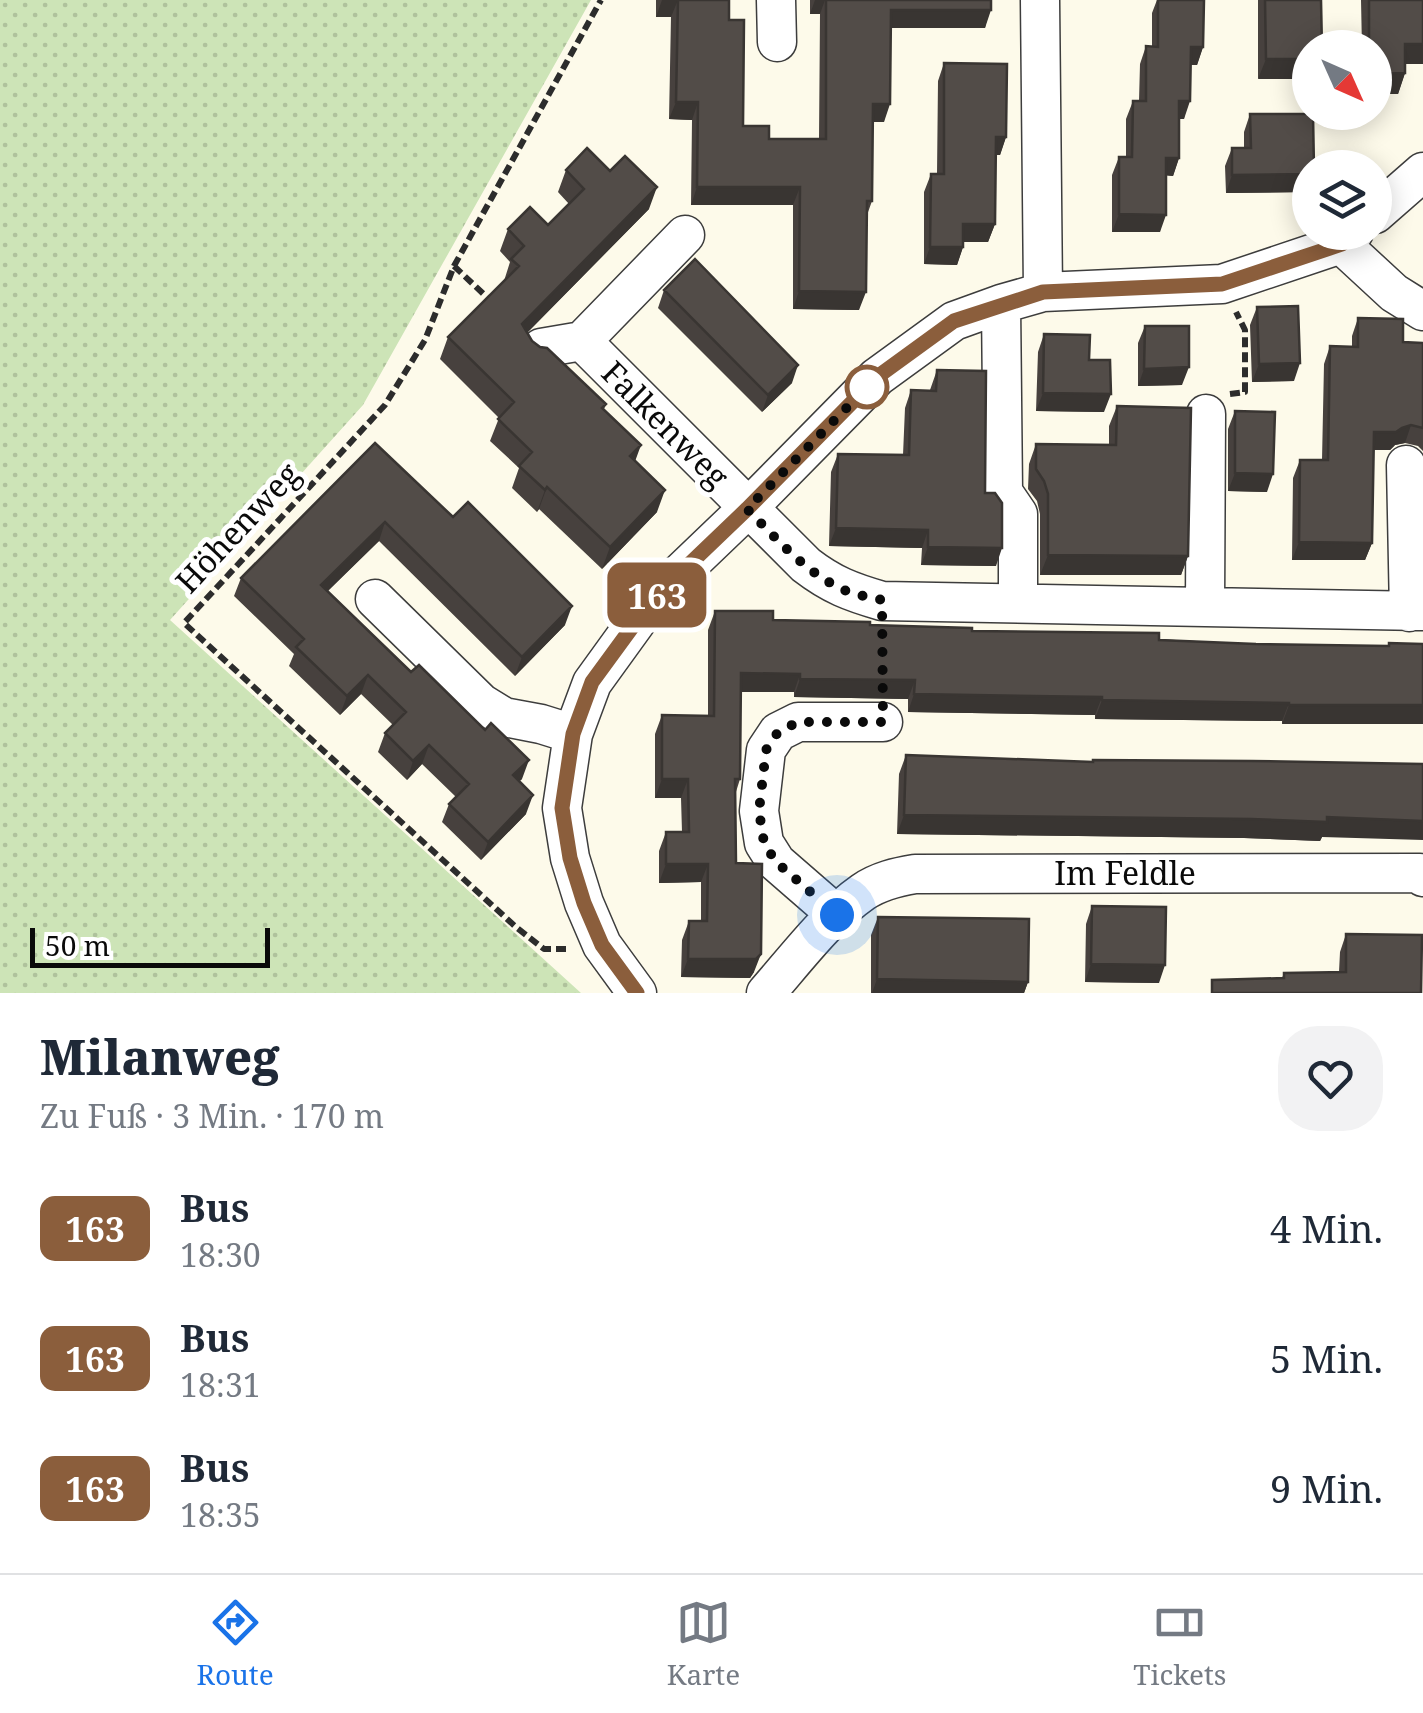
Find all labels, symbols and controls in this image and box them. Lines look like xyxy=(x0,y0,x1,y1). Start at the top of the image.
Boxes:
north arrow xyxy=(1292,30,1392,130)
map controls xyxy=(1292,30,1392,250)
button: layers xyxy=(1292,150,1392,250)
street label: Falkenweg xyxy=(593,351,739,497)
unlabelled marker xyxy=(846,366,888,408)
street label: Höhenweg xyxy=(165,452,308,602)
line badge: 163 xyxy=(600,562,714,628)
text: 163 xyxy=(627,572,687,619)
street label: Im Feldle xyxy=(1054,851,1196,894)
your location xyxy=(812,890,862,940)
scale bar xyxy=(30,923,270,968)
text: 50 m xyxy=(45,926,110,964)
text: Milanweg xyxy=(40,1024,280,1089)
button: heart xyxy=(1278,1026,1383,1131)
text: Zu Fuß · 3 Min. · 170 m xyxy=(40,1094,384,1137)
text: Bus xyxy=(180,1181,249,1233)
text: 4 Min. xyxy=(1270,1202,1383,1254)
text: 163 xyxy=(65,1205,125,1252)
text: 18:30 xyxy=(180,1233,261,1276)
text: Bus xyxy=(180,1311,249,1363)
text: 5 Min. xyxy=(1270,1332,1383,1384)
text: 163 xyxy=(65,1335,125,1382)
text: 18:31 xyxy=(180,1363,261,1406)
text: Bus xyxy=(180,1441,249,1493)
text: 9 Min. xyxy=(1270,1462,1383,1514)
text: 163 xyxy=(65,1465,125,1512)
text: 18:35 xyxy=(180,1493,261,1536)
tab: Route xyxy=(197,1595,274,1693)
tab: Karte xyxy=(667,1595,740,1693)
tab: Tickets xyxy=(1133,1595,1226,1693)

